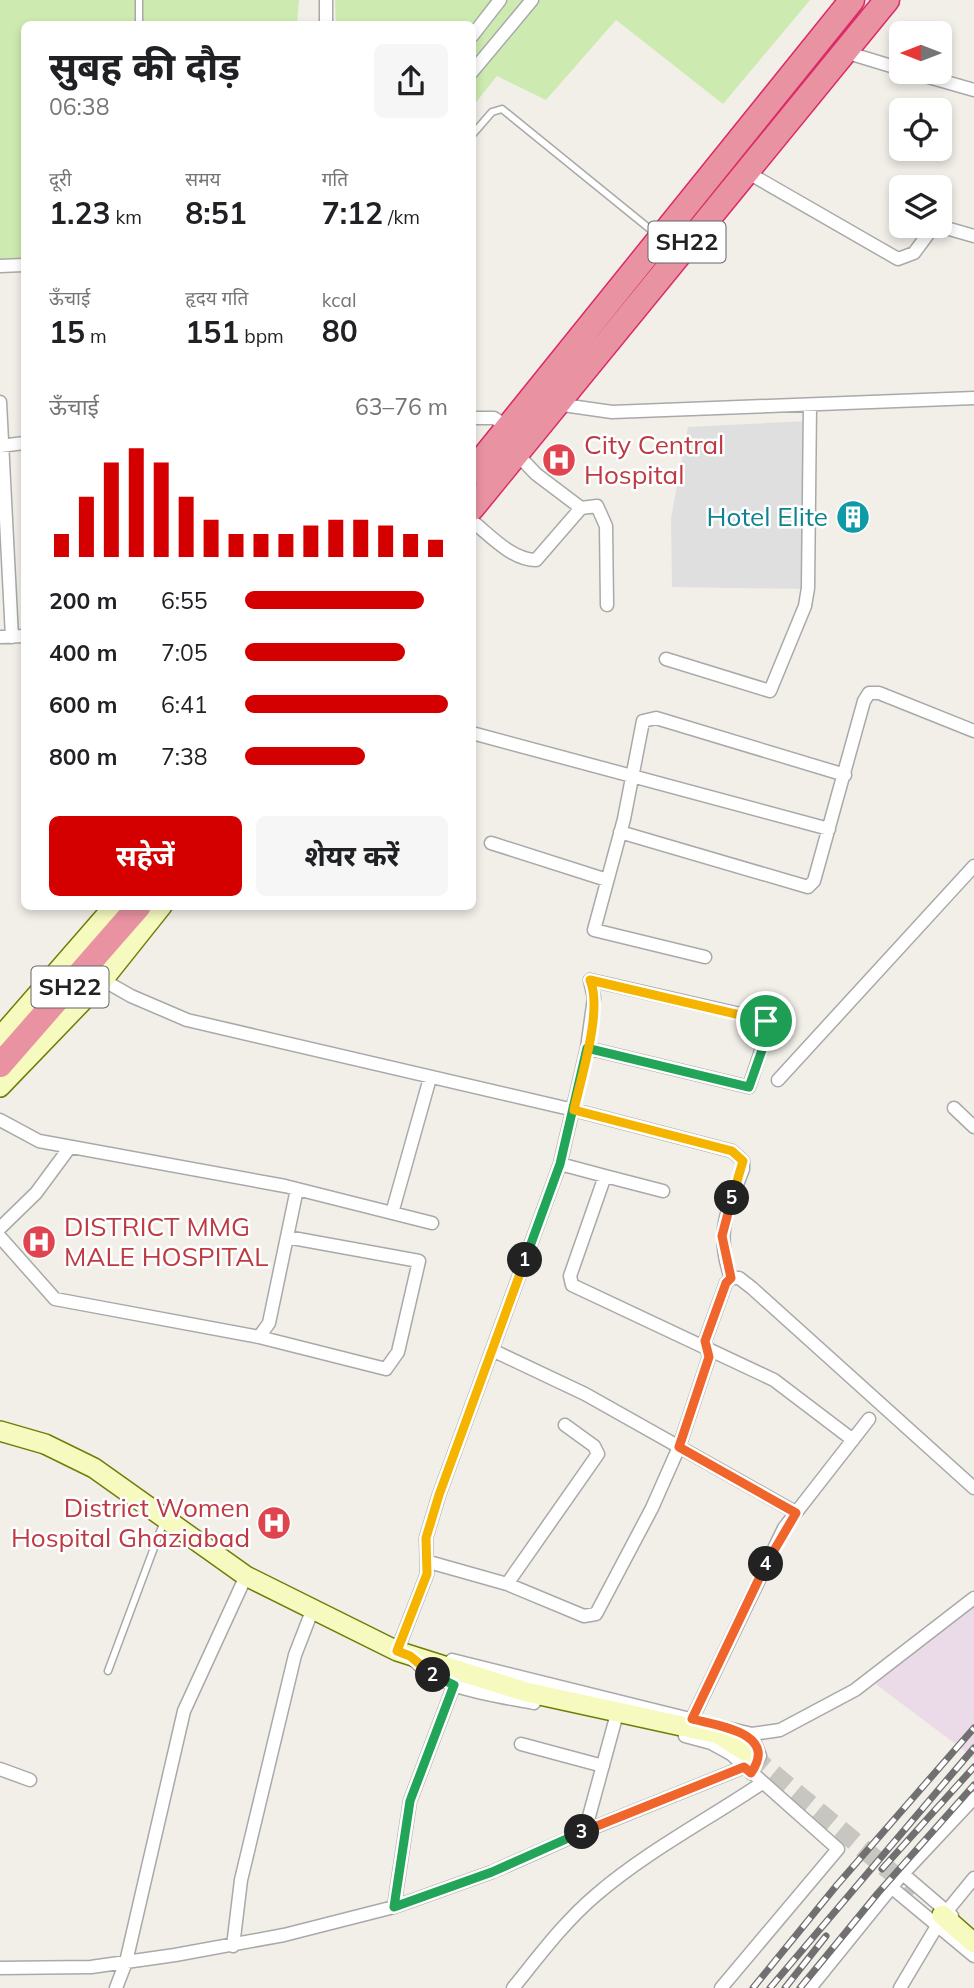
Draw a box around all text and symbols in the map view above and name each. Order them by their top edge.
north arrow [889,21,952,84]
map controls [889,21,952,238]
text: सुबह की दौड़ [49,42,240,90]
button: share [374,44,448,118]
text: 06:38 [49,92,109,121]
button: locate [889,98,952,161]
text: दूरी [49,167,72,191]
text: समय [185,167,221,191]
text: गति [322,167,348,191]
button: layers [889,175,952,238]
text: 1.23 [49,194,110,232]
text: 8:51 [185,194,247,232]
text: 7:12 [322,194,383,232]
text: km [110,205,142,229]
text: /km [383,205,420,229]
road number: SH22 [648,222,726,262]
text: ऊँचाई [49,286,90,310]
text: हृदय गति [185,286,248,310]
text: kcal [322,288,356,312]
text: 80 [322,312,358,350]
text: 15 [49,313,85,351]
text: 151 [185,313,239,351]
text: m [85,324,107,348]
text: bpm [239,324,284,348]
text: ऊँचाई [49,392,99,421]
text: 63–76 m [355,392,448,421]
place label: City Central Hospital [584,428,724,491]
hospital icon: City Central Hospital [540,441,578,479]
building icon: Hotel Elite [834,498,872,536]
place label: Hotel Elite [707,500,828,533]
text: 200 m [49,586,117,615]
text: 6:55 [161,586,208,615]
text: 400 m [49,638,117,667]
text: 7:05 [161,638,208,667]
text: 600 m [49,690,117,719]
text: 6:41 [161,690,208,719]
text: 800 m [49,742,117,771]
text: 7:38 [161,742,208,771]
button: सहेजें [49,816,242,896]
button: शेयर करें [256,816,448,896]
road number: SH22 [32,967,108,1007]
pin [736,991,796,1051]
icon: arrive [747,1002,785,1040]
pin: 5 [714,1180,750,1216]
text: 5 [726,1185,737,1209]
place label: DISTRICT MMG MALE HOSPITAL [64,1210,269,1273]
hospital icon: DISTRICT MMG MALE HOSPITAL [20,1223,58,1261]
pin: 1 [508,1242,542,1278]
text: 1 [519,1247,530,1271]
place label: District Women Hospital Ghaziabad [11,1491,250,1554]
hospital icon: District Women Hospital Ghaziabad [255,1504,293,1542]
pin: 4 [748,1546,784,1582]
text: 4 [760,1551,771,1575]
pin: 2 [416,1658,450,1692]
text: 2 [427,1662,438,1686]
pin: 3 [564,1814,600,1850]
text: 3 [576,1819,587,1843]

